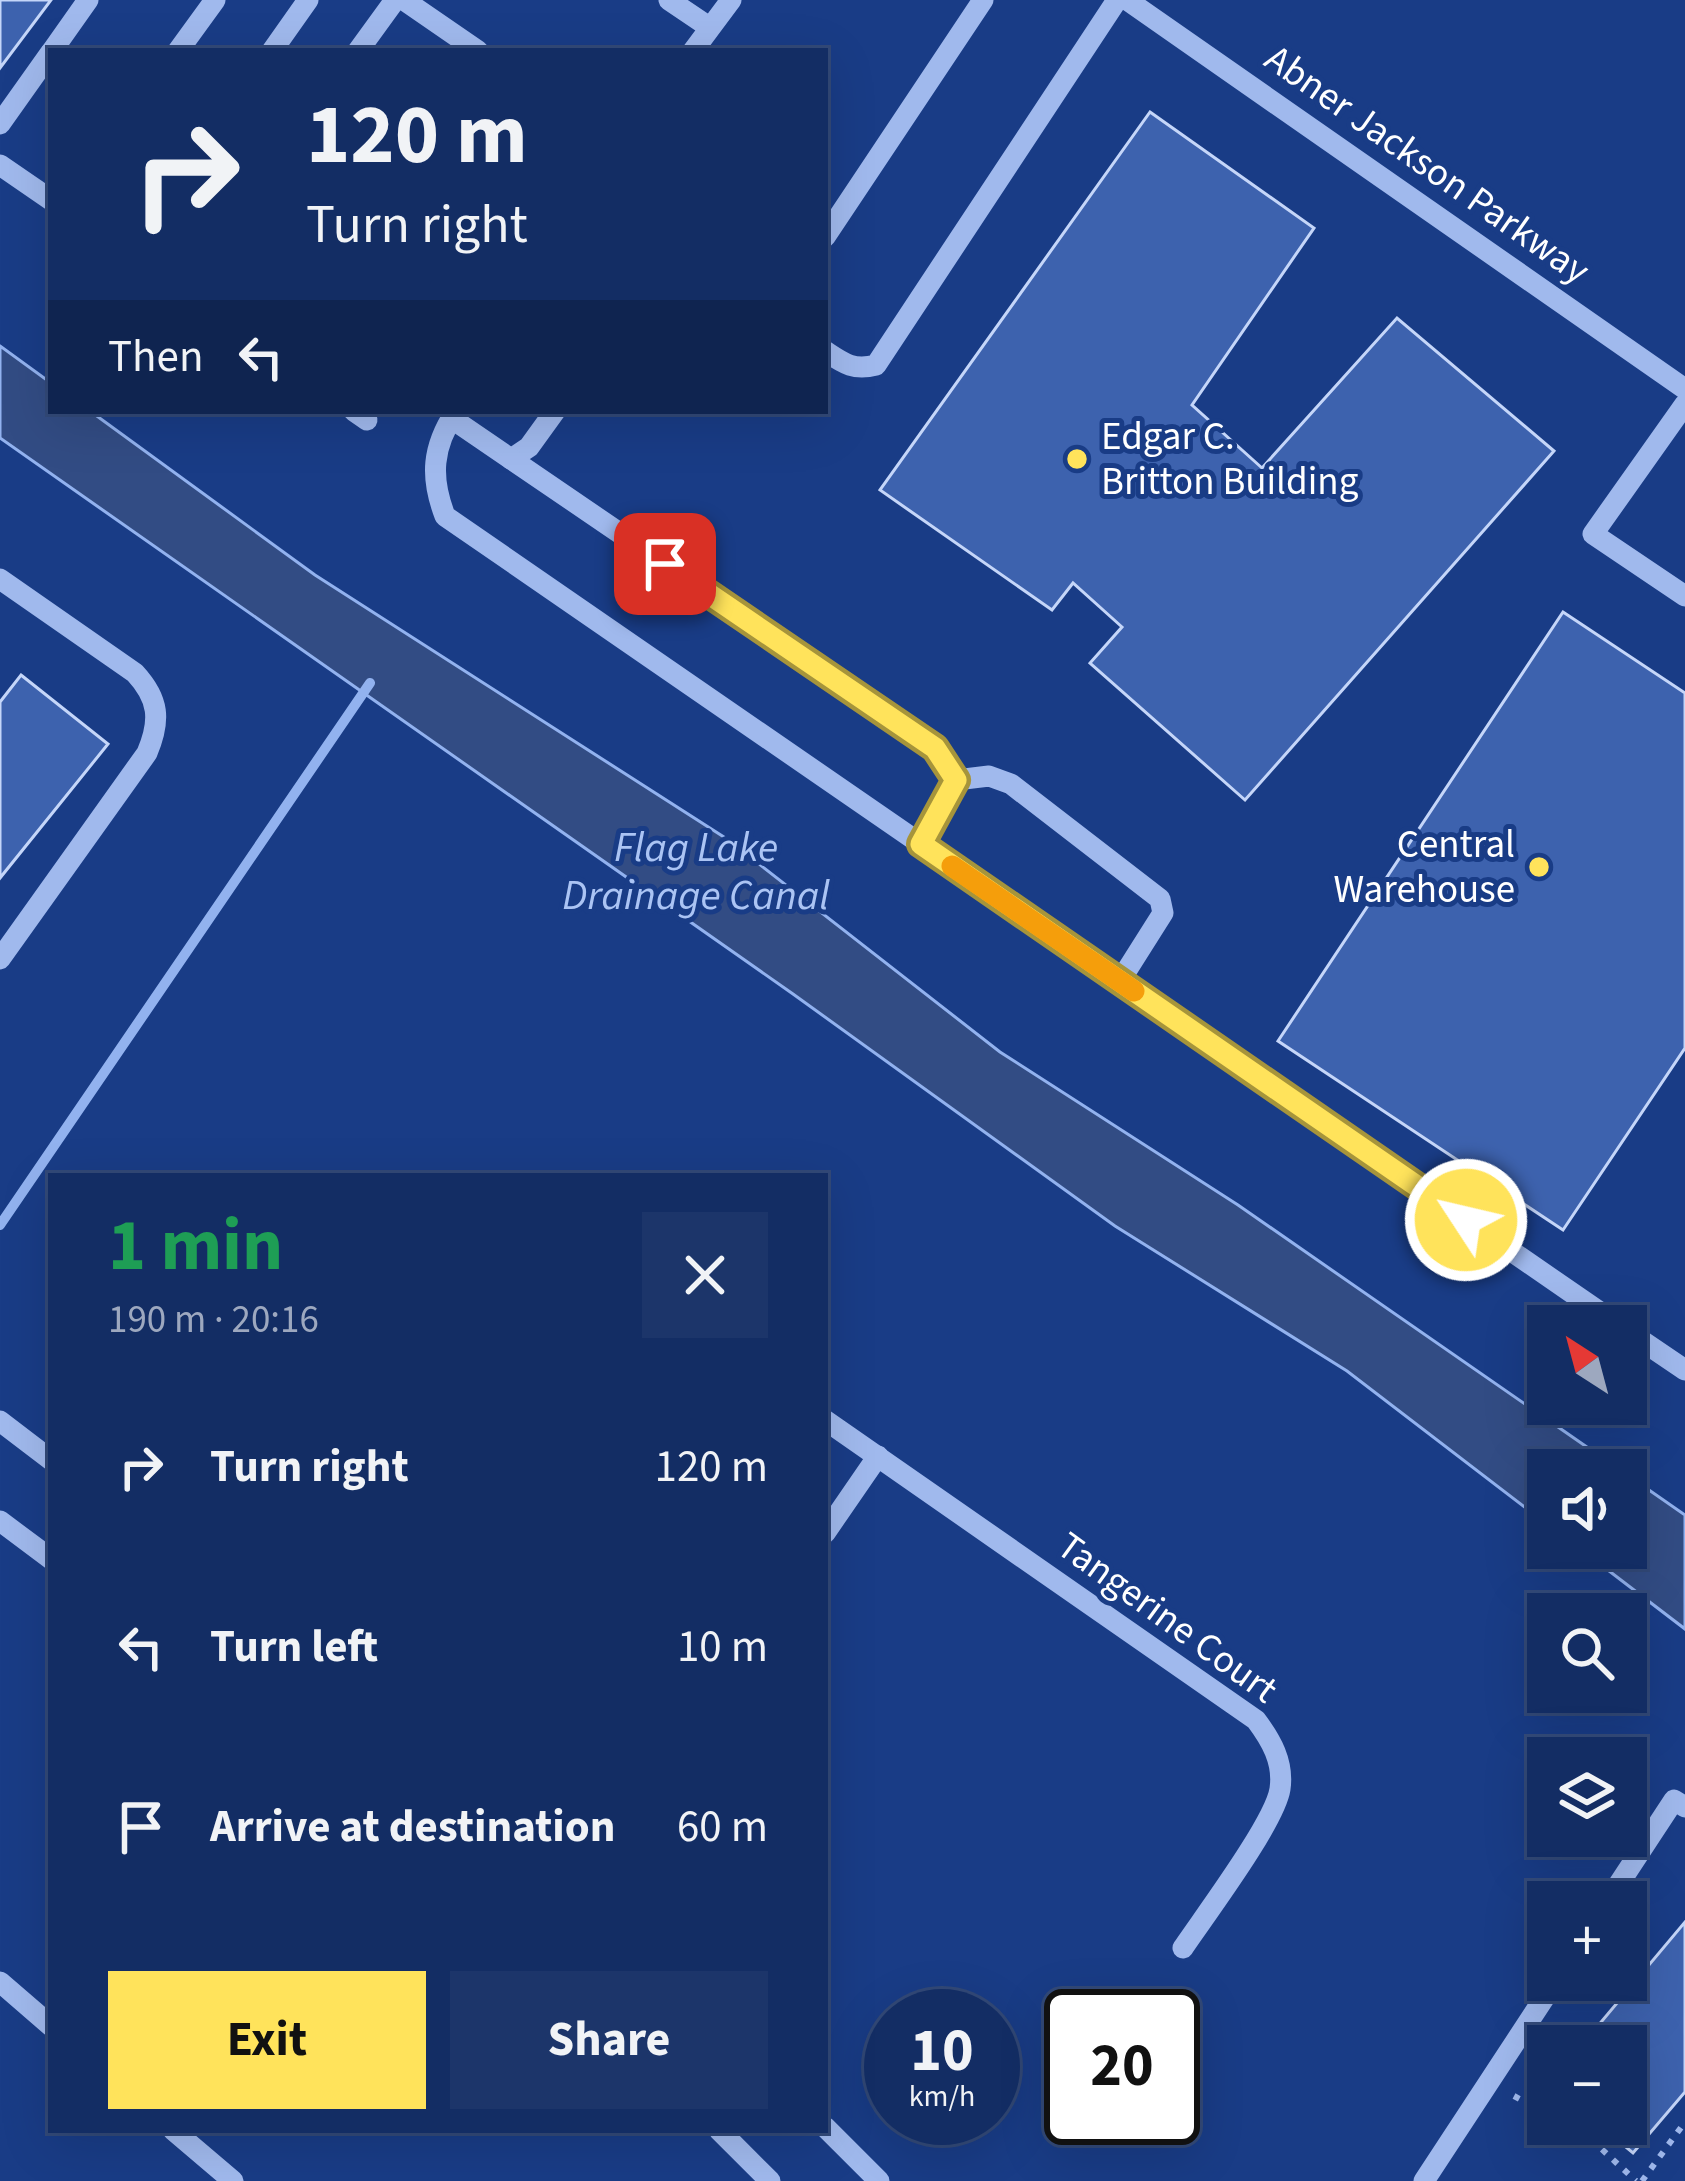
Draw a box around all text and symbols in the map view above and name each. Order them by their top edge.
street label: Abner Jackson Parkway [1253,32,1601,298]
text: 120 m [306,76,528,196]
icon: right [108,96,264,252]
text: Turn right [306,187,528,264]
icon: left [228,324,294,390]
text: Then [108,325,204,389]
place label: Edgar C. Britton Building [1101,409,1359,510]
marker: Edgar C. Britton Building [1064,446,1090,472]
pin [614,513,716,615]
icon: arrive [632,531,698,597]
place label: Central Warehouse [1334,817,1515,918]
water label: Flag Lake Drainage Canal [562,818,830,926]
marker: Central Warehouse [1526,854,1552,880]
position arrow [1403,1157,1529,1283]
text: 1 min [108,1195,283,1298]
button: close [642,1212,768,1338]
text: 190 m · 20:16 [108,1292,319,1348]
north arrow [1527,1305,1647,1425]
map controls [1527,1305,1647,2145]
icon: right [108,1434,174,1500]
text: Turn right [210,1435,409,1499]
text: 120 m [655,1435,768,1499]
button: sound [1527,1449,1647,1569]
street label: Tangerine Court [1045,1519,1289,1717]
button: search [1527,1593,1647,1713]
icon: left [108,1614,174,1680]
text: Turn left [210,1615,378,1679]
text: 10 m [677,1615,768,1679]
button: layers [1527,1737,1647,1857]
icon: arrive [108,1794,174,1860]
text: Arrive at destination [210,1795,615,1859]
text: 60 m [677,1795,768,1859]
button: + [1527,1881,1647,2001]
button: Exit [108,1971,426,2109]
button: Share [450,1971,768,2109]
speed limit sign: 20 [1044,1989,1200,2145]
text: 10 [910,2009,974,2094]
button: − [1527,2025,1647,2145]
text: km/h [909,2075,975,2118]

